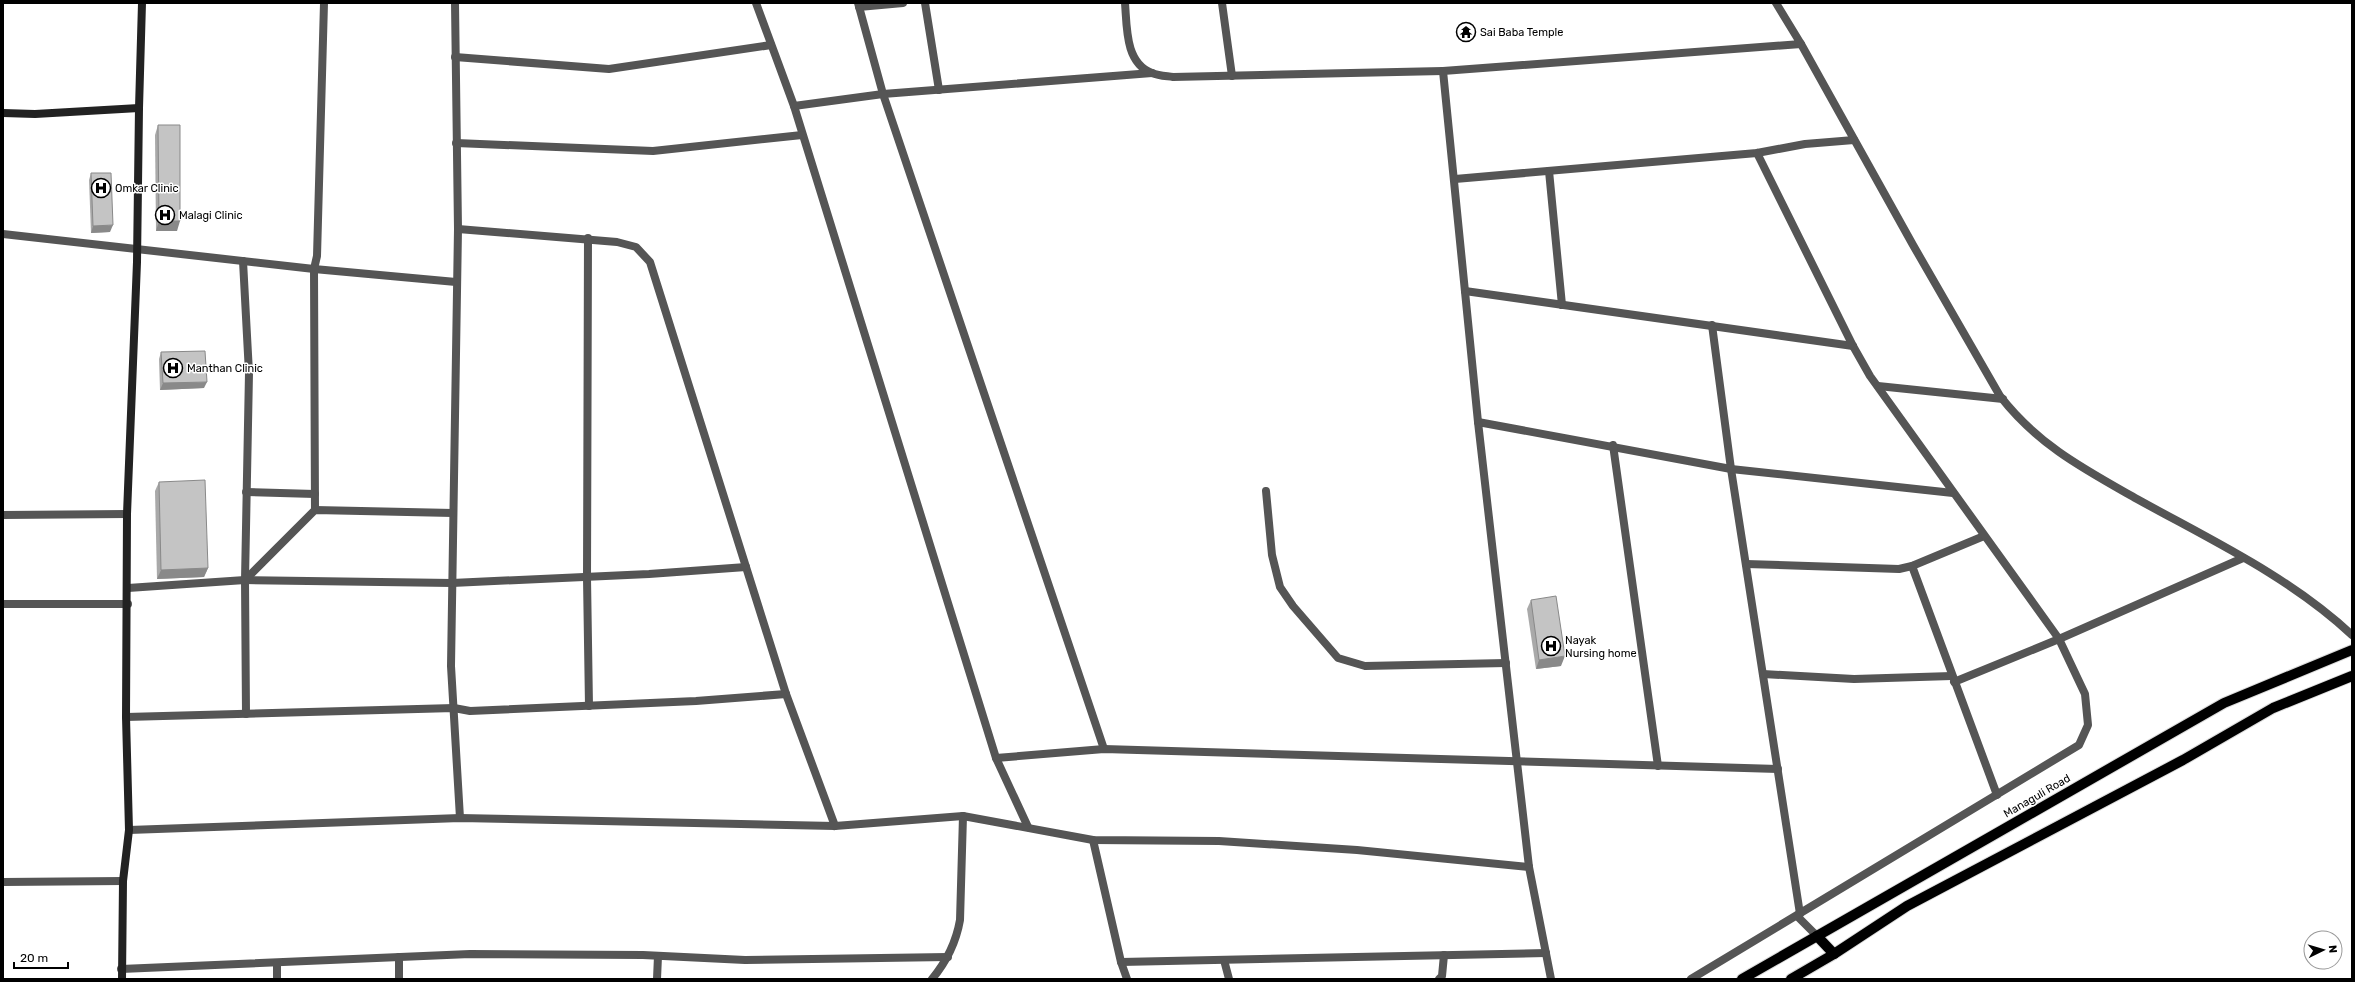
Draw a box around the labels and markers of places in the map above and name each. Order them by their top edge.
temple icon: Sai Baba Temple [1455,21,1477,43]
place label: Sai Baba Temple [1480,26,1563,39]
hospital icon: Omkar Clinic [90,177,112,199]
place label: Omkar Clinic [115,182,179,195]
hospital icon: Malagi Clinic [154,204,176,226]
place label: Malagi Clinic [179,209,243,222]
hospital icon: Manthan Clinic [162,357,184,379]
place label: Manthan Clinic [187,362,263,375]
place label: Nayak Nursing home [1565,634,1637,660]
hospital icon: Nayak Nursing home [1540,635,1562,657]

